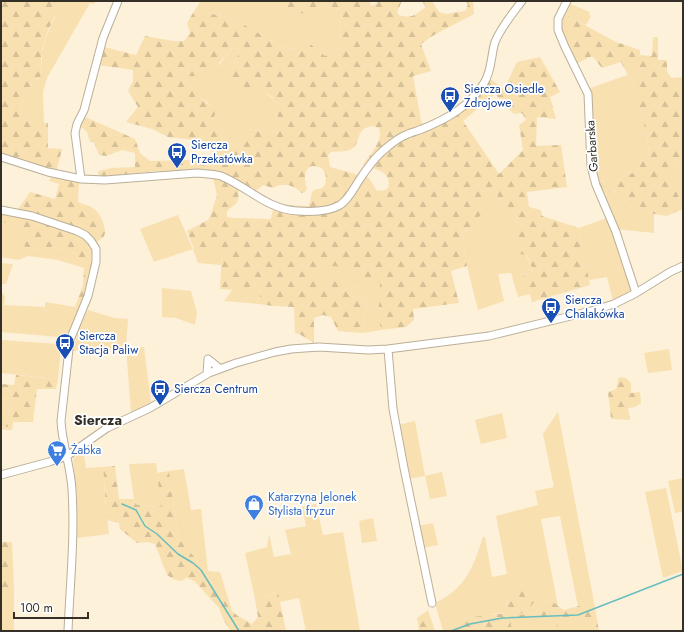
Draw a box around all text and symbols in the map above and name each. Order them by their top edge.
place label: Siercza Osiedle Zdrojowe [464,80,544,112]
bus stop icon: Siercza Osiedle Zdrojowe [439,85,461,113]
street label: Garbarska [581,119,603,172]
place label: Siercza Przekatówka [191,136,253,168]
bus stop icon: Siercza Przekatówka [166,141,188,169]
place label: Siercza Chalakówka [565,291,625,323]
bus stop icon: Siercza Chalakówka [540,296,562,324]
place label: Siercza Stacja Paliw [79,327,139,359]
bus stop icon: Siercza Stacja Paliw [54,332,76,360]
bus stop icon: Siercza Centrum [149,378,171,406]
place label: Siercza Centrum [174,380,258,398]
district label: Siercza [74,410,122,430]
supermarket icon: Żabka [46,439,68,467]
place label: Żabka [71,441,101,459]
place label: Katarzyna Jelonek Stylista fryzur [268,488,357,520]
shop icon: Katarzyna Jelonek Stylista fryzur [243,493,265,521]
scale bar [14,594,88,620]
text: 100 m [20,599,53,617]

